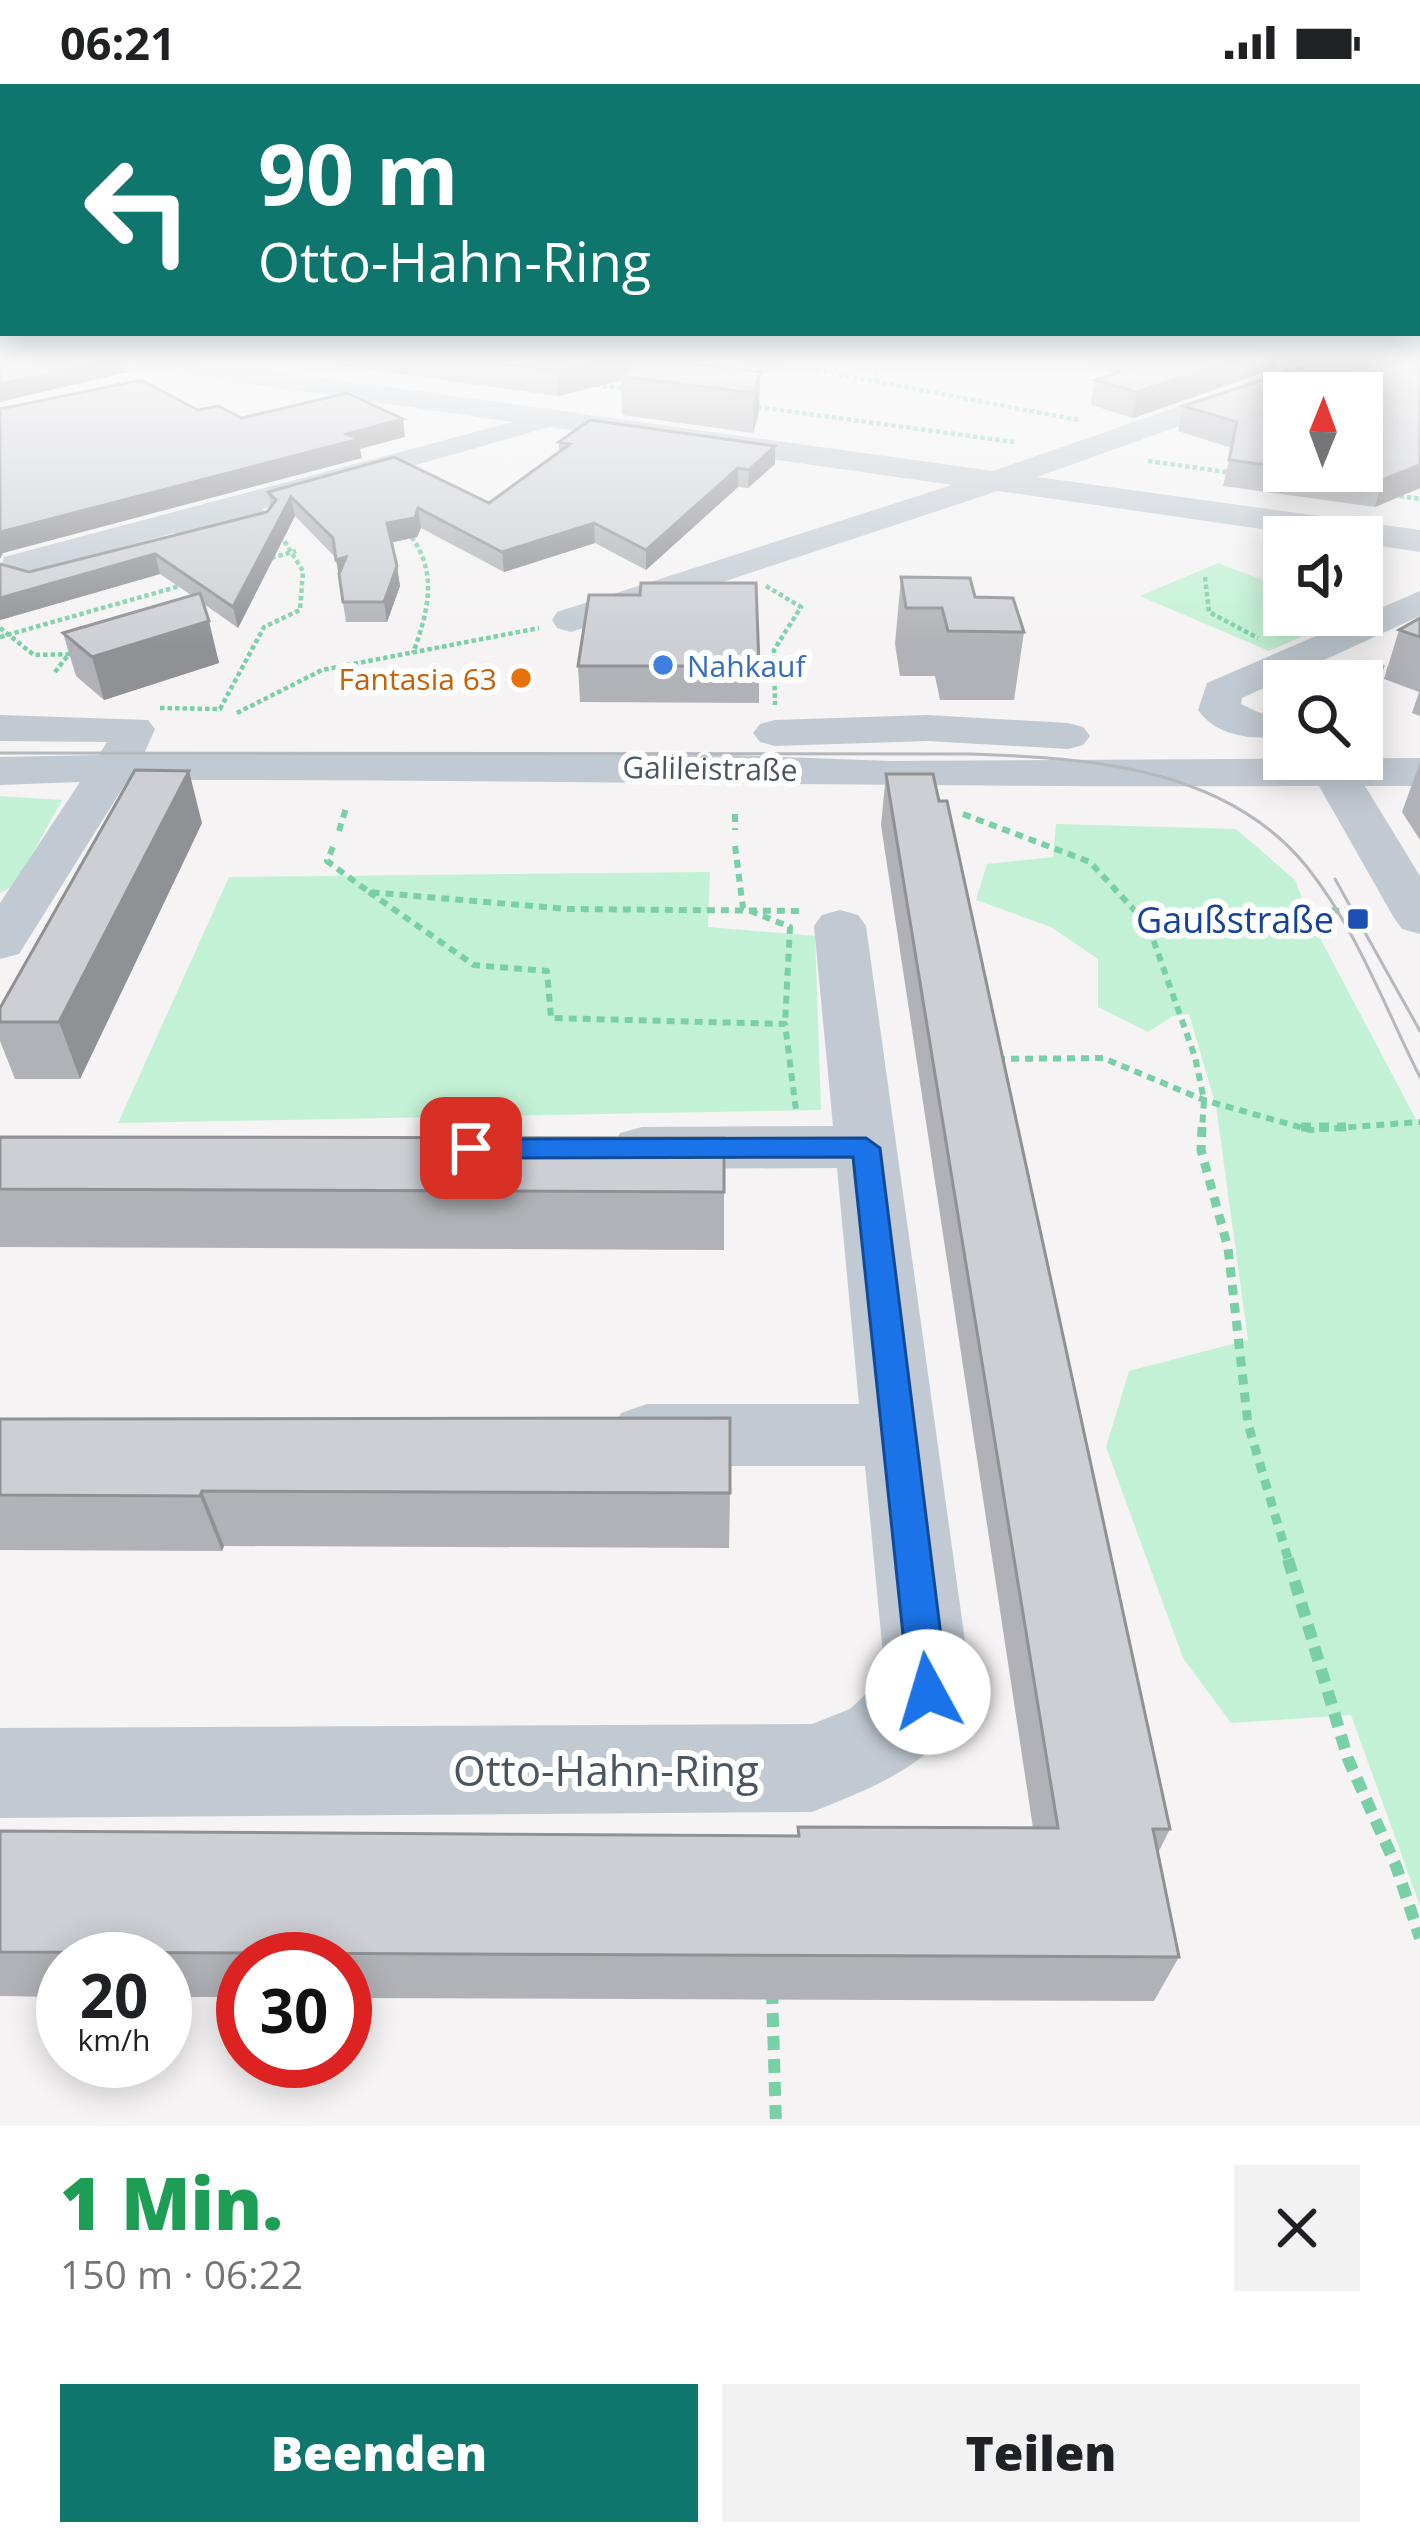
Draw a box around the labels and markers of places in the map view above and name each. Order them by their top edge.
place label: Nahkauf [687,645,807,686]
marker: Nahkauf [650,652,676,678]
place label: Fantasia 63 [338,658,497,699]
marker: Fantasia 63 [508,665,534,691]
place label: Gaußstraße [1136,895,1334,944]
marker: Gaußstraße [1345,906,1371,932]
pin [420,1097,522,1199]

